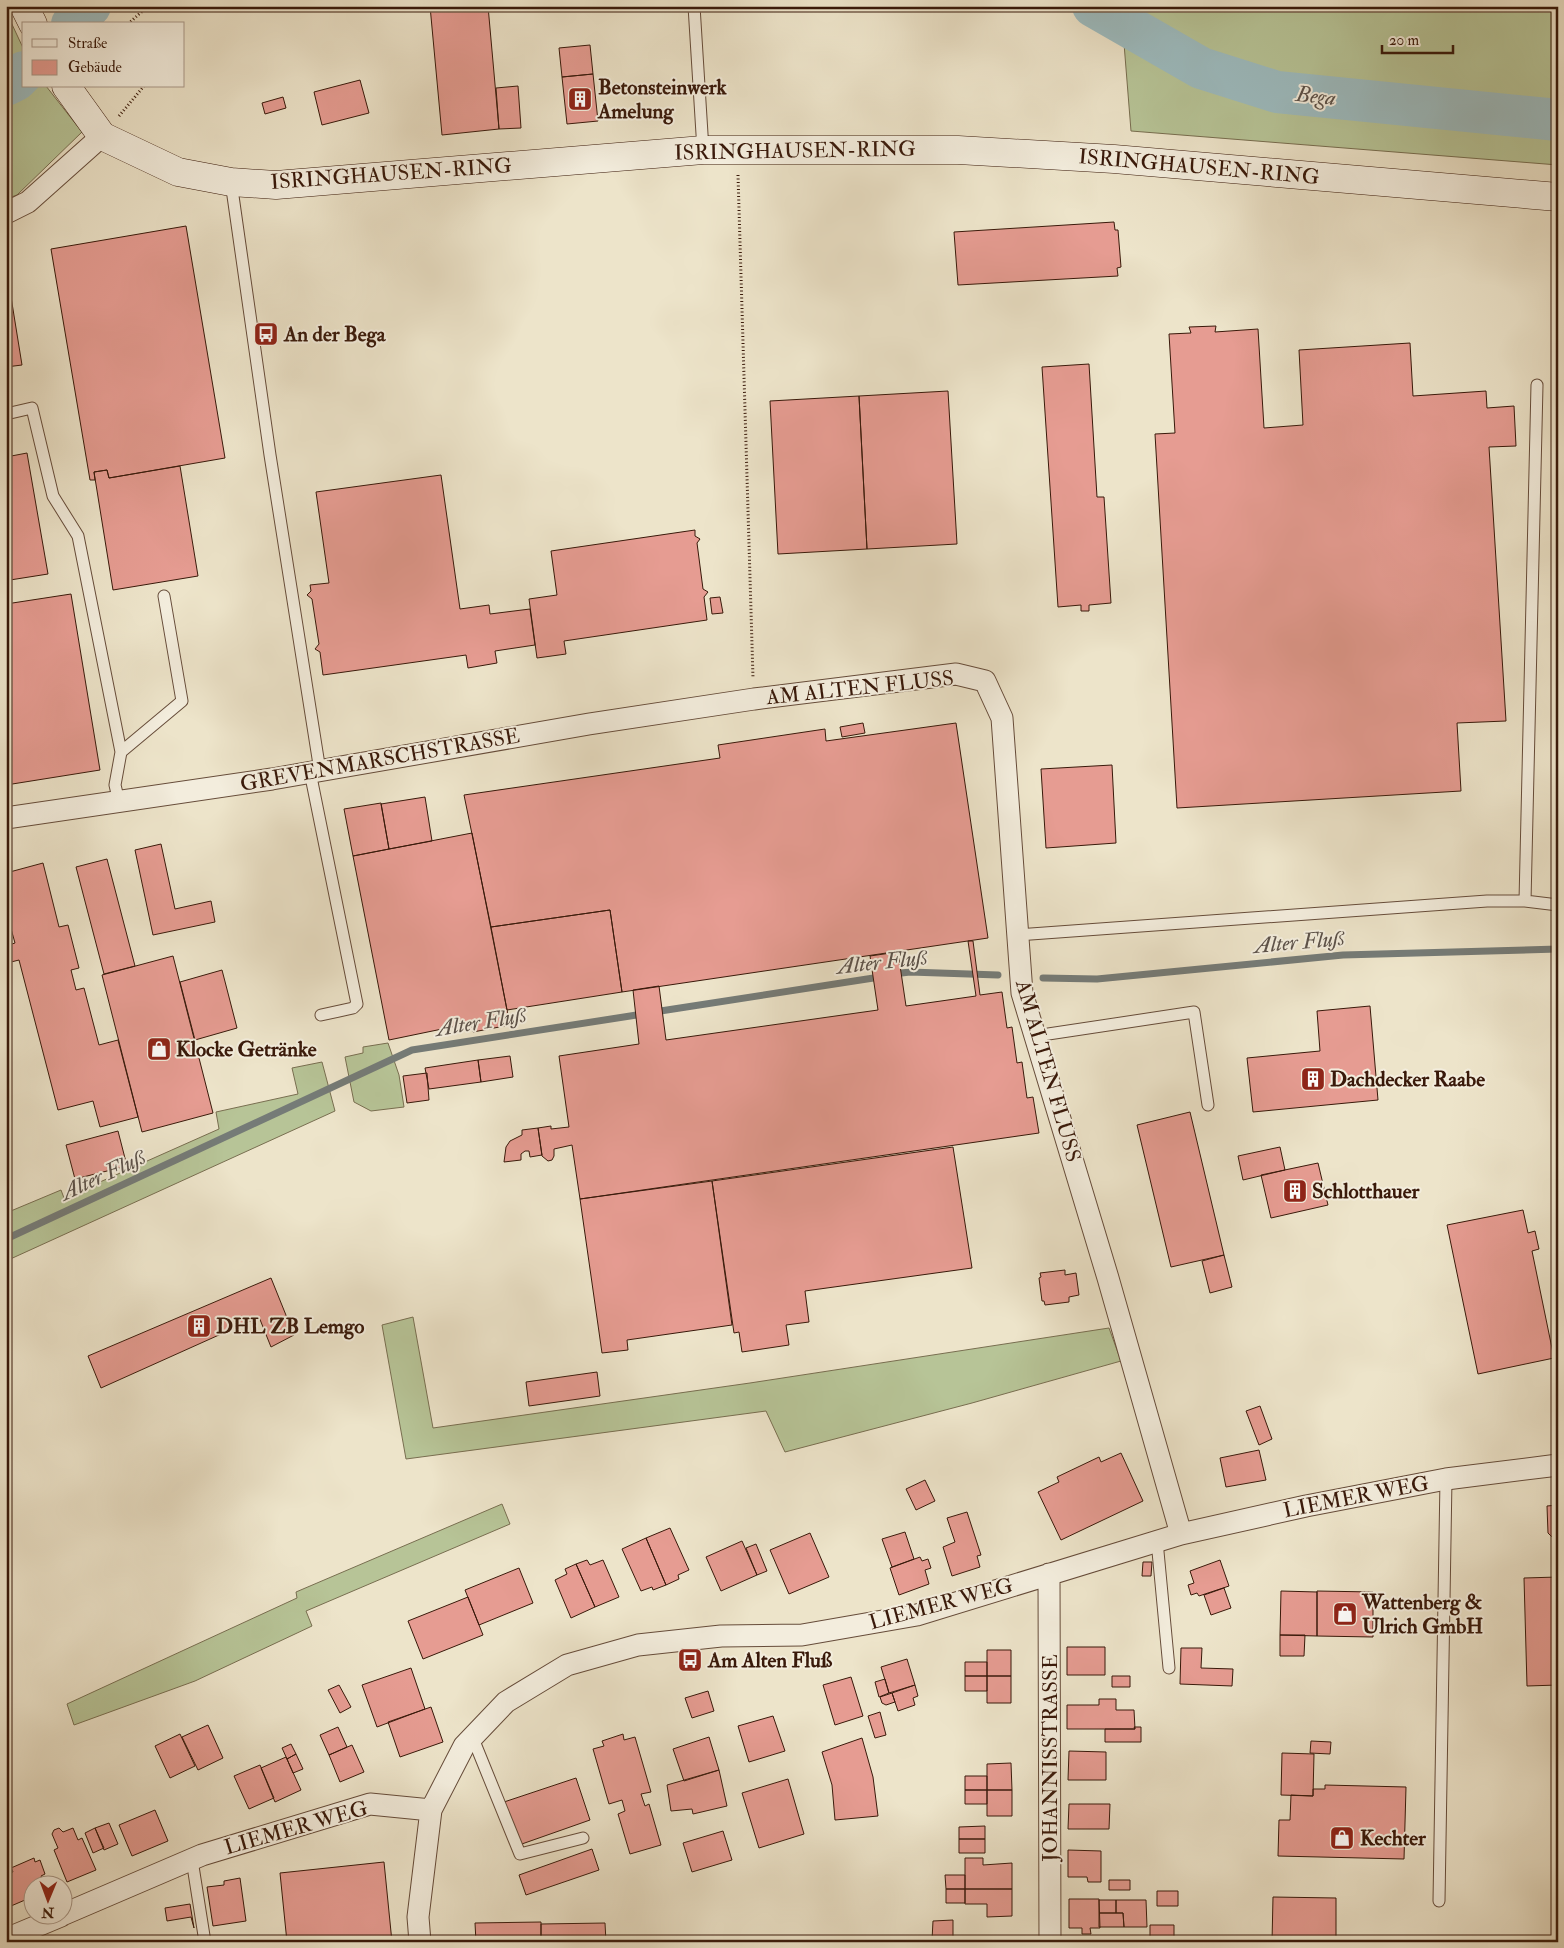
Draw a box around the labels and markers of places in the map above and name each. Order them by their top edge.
place label: Betonsteinwerk Amelung [597,74,727,125]
building icon: Betonsteinwerk Amelung [567,86,593,112]
bus stop icon: An der Bega [253,321,279,347]
place label: An der Bega [283,321,387,348]
shop icon: Klocke Getränke [146,1036,172,1062]
place label: Klocke Getränke [176,1036,317,1063]
building icon: Dachdecker Raabe [1300,1066,1326,1092]
place label: Dachdecker Raabe [1330,1066,1485,1093]
building icon: Schlotthauer [1282,1178,1308,1204]
place label: Schlotthauer [1312,1178,1420,1205]
building icon: DHL ZB Lemgo [186,1313,212,1339]
place label: DHL ZB Lemgo [216,1313,364,1340]
place label: Wattenberg & Ulrich GmbH [1361,1589,1483,1640]
shop icon: Wattenberg & Ulrich GmbH [1332,1601,1358,1627]
bus stop icon: Am Alten Fluß [677,1647,703,1673]
place label: Am Alten Fluß [707,1647,833,1674]
shop icon: Kechter [1329,1825,1355,1851]
place label: Kechter [1360,1825,1427,1852]

